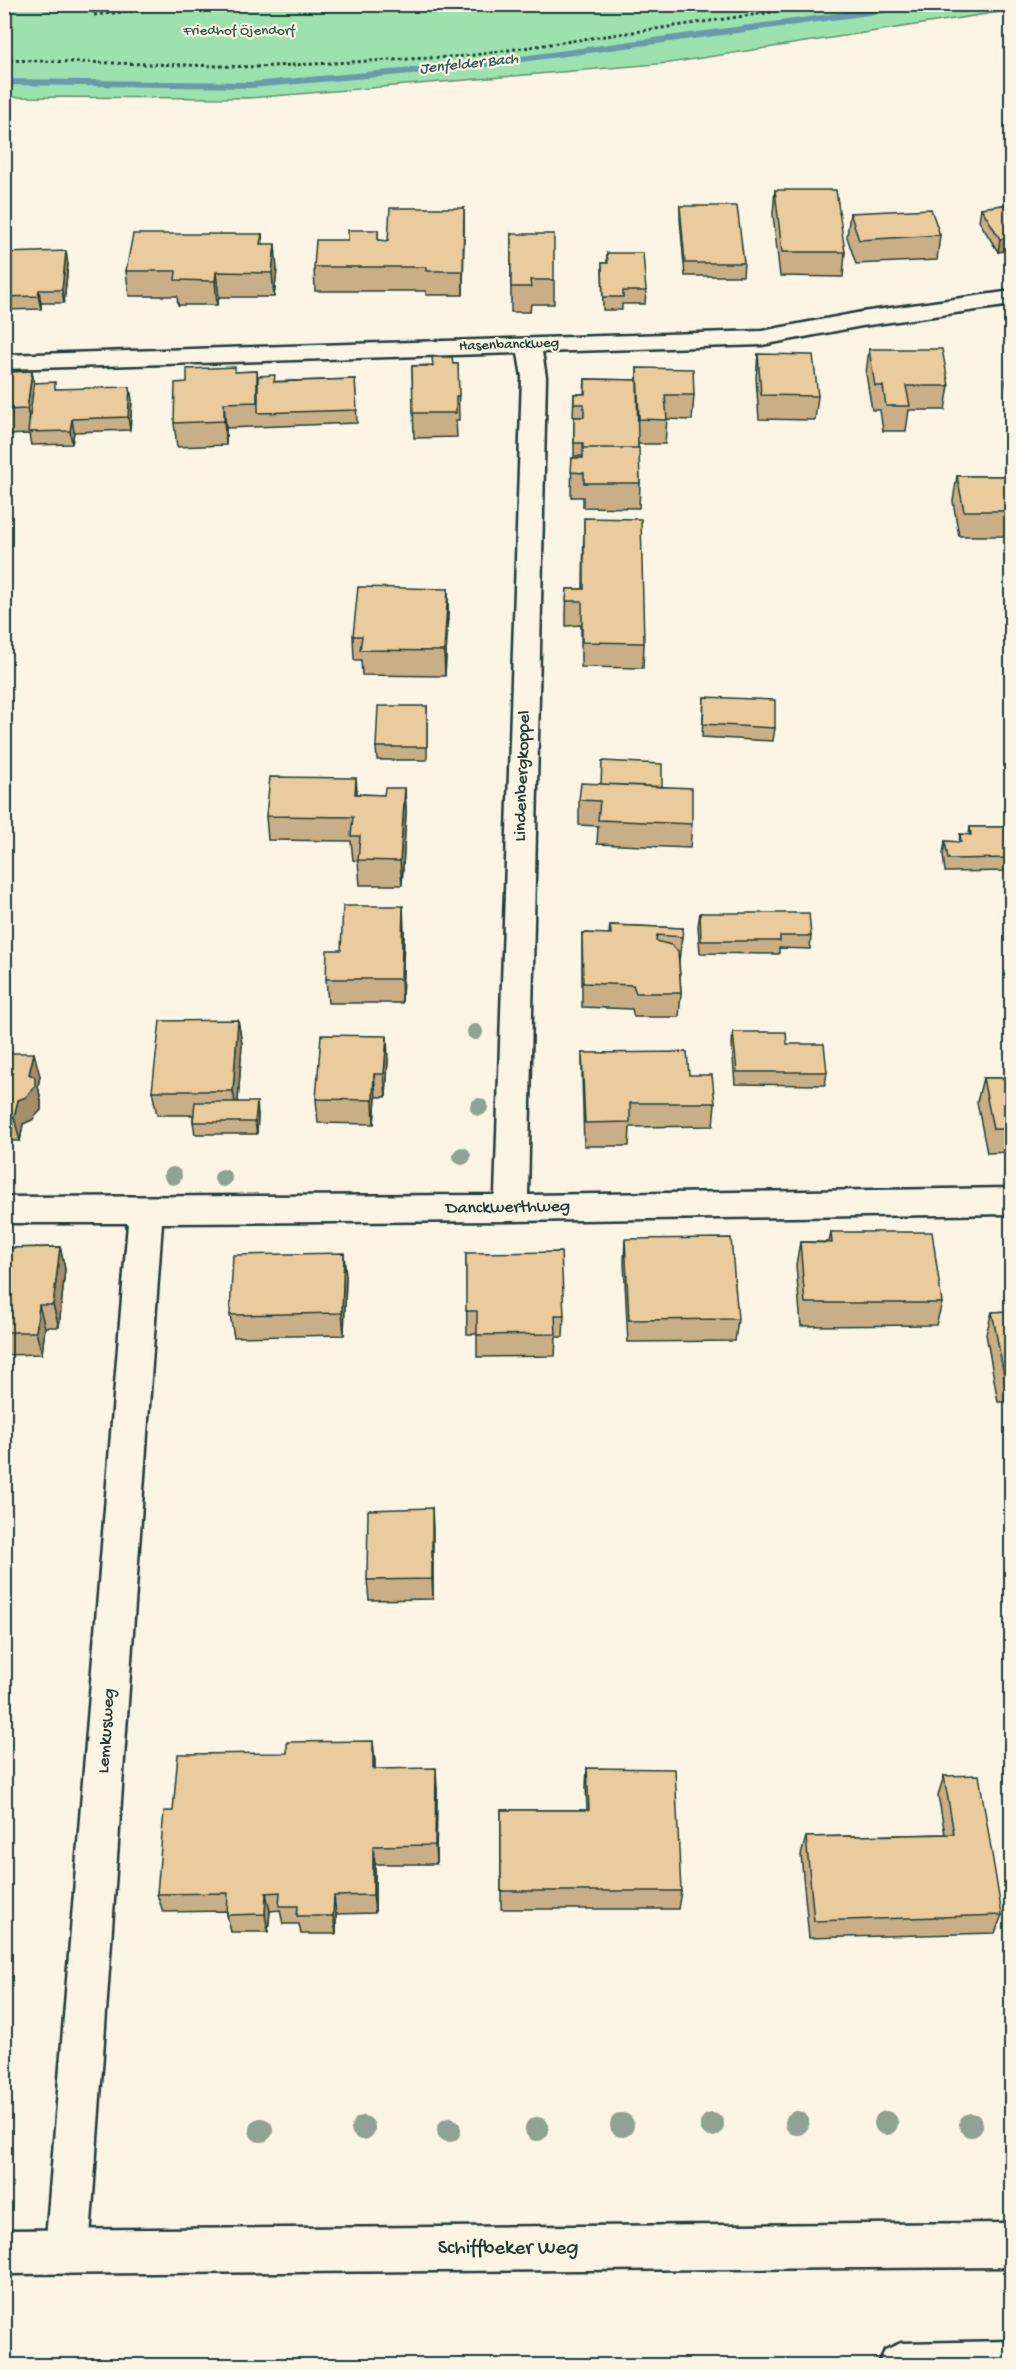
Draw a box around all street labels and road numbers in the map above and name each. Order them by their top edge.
street label: Hasenbanckweg [459,334,559,356]
street label: Lindenbergkoppel [510,710,536,842]
street label: Danckwerthweg [445,1196,570,1220]
street label: Lemkusweg [94,1688,120,1774]
street label: Schiffbeker Weg [438,2237,578,2262]

